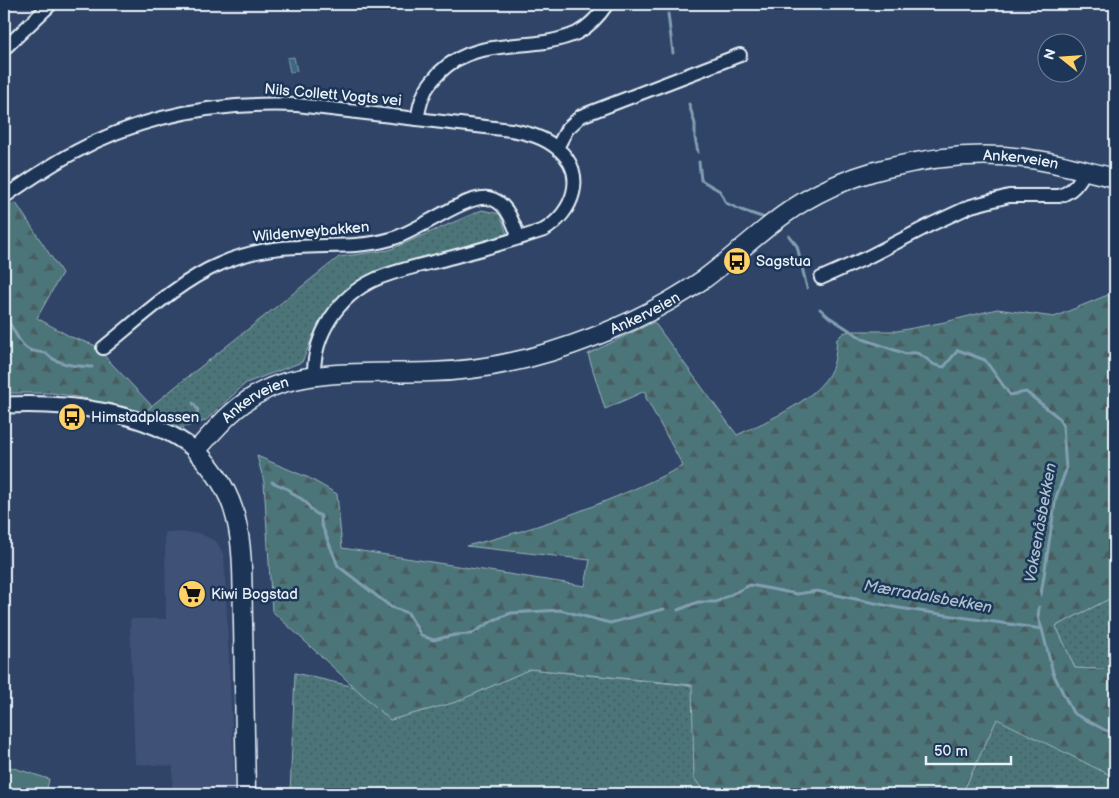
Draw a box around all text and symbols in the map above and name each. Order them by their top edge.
north arrow [1036,32,1086,82]
text: N [1040,47,1060,62]
street label: Nils Collett Vogts vei [264,80,402,110]
street label: Ankerveien [983,146,1060,173]
street label: Wildenveybakken [252,217,370,247]
bus stop icon: Sagstua [722,246,752,276]
place label: Sagstua [756,252,811,271]
street label: Ankerveien [607,288,683,339]
street label: Ankerveien [217,372,291,427]
bus stop icon: Himstadplassen [57,402,87,432]
place label: Himstadplassen [91,408,199,427]
water label: Voksenåsbekken [1021,462,1061,584]
water label: Mærradalsbekken [862,576,994,618]
supermarket icon: Kiwi Bogstad [177,579,207,609]
place label: Kiwi Bogstad [211,585,298,604]
scale bar [926,733,1012,765]
text: 50 m [934,742,968,761]

